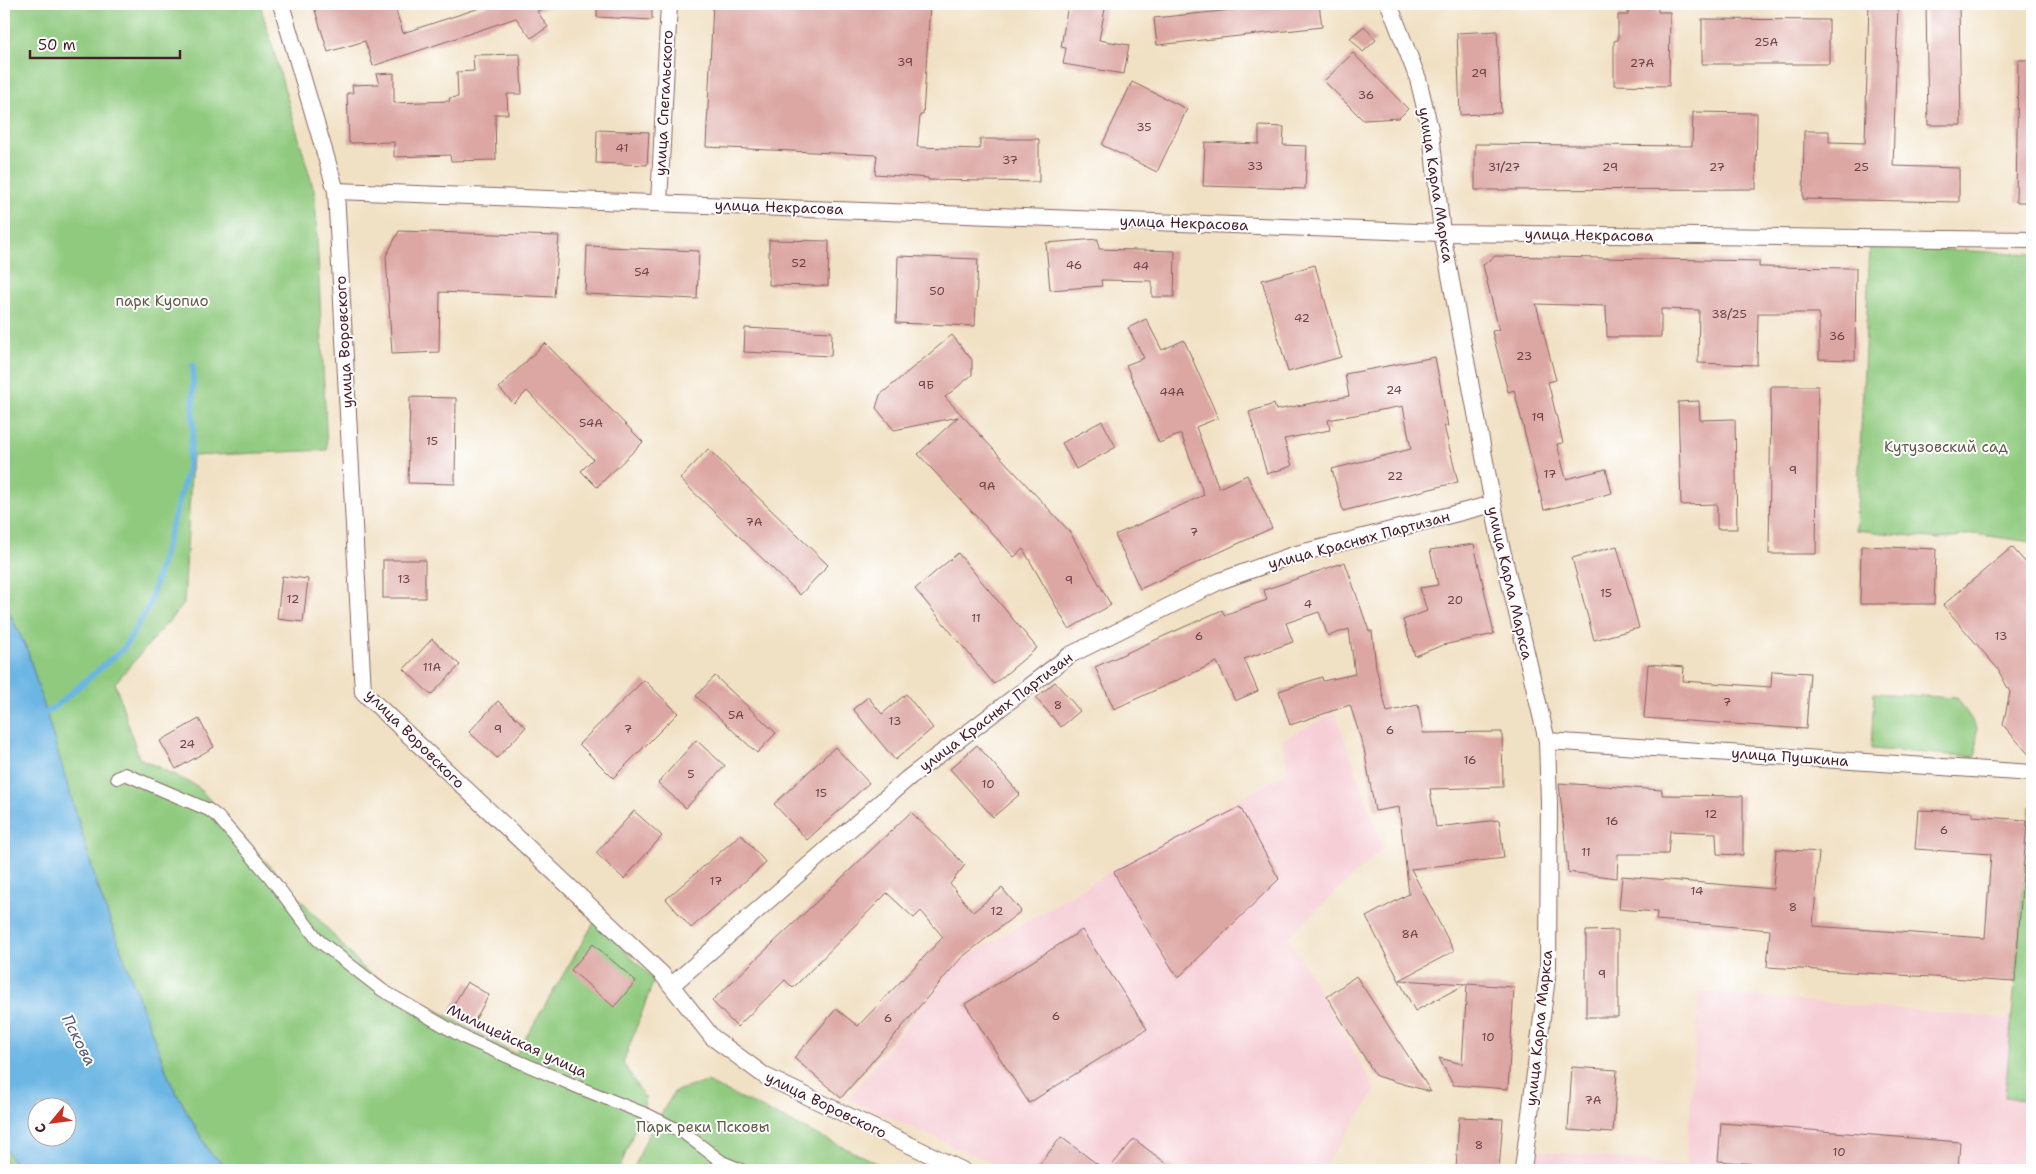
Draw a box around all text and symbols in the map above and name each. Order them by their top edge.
scale bar [30,28,180,60]
street label: улица Спегальского [650,29,678,177]
house number: 25А [1754,34,1778,50]
text: 50 m [38,35,76,55]
house number: 39 [897,54,913,70]
house number: 27А [1630,55,1655,71]
house number: 29 [1471,65,1487,81]
house number: 36 [1358,87,1374,103]
street label: улица Карла Маркса [1414,106,1458,265]
house number: 35 [1136,119,1152,135]
house number: 41 [616,140,628,156]
house number: 37 [1002,152,1018,168]
house number: 33 [1247,158,1263,174]
house number: 31/27 [1488,159,1520,175]
house number: 29 [1602,159,1618,175]
house number: 27 [1709,159,1725,175]
house number: 25 [1853,159,1869,175]
street label: улица Некрасова [714,195,844,219]
street label: улица Некрасова [1119,211,1249,235]
street label: улица Некрасова [1524,224,1654,246]
house number: 52 [791,255,807,271]
house number: 46 [1066,257,1082,273]
house number: 44 [1133,258,1149,274]
house number: 54 [634,264,650,280]
street label: улица Воровского [331,275,357,409]
house number: 50 [929,283,945,299]
park label: парк Куопио [115,291,209,311]
house number: 38/25 [1711,306,1747,322]
house number: 42 [1294,310,1310,326]
house number: 36 [1829,328,1845,344]
house number: 23 [1516,348,1532,364]
house number: 9Б [918,377,934,393]
house number: 24 [1386,382,1402,398]
house number: 44А [1159,384,1185,400]
house number: 19 [1532,409,1544,425]
house number: 54А [579,415,603,431]
house number: 15 [426,433,438,449]
park label: Кутузовский сад [1884,437,2009,457]
house number: 9 [1789,462,1797,478]
house number: 17 [1544,466,1556,482]
house number: 22 [1387,468,1403,484]
house number: 9А [978,478,996,494]
street label: улица Карла Маркса [1483,504,1538,662]
street label: улица Красных Партизан [1266,506,1452,574]
house number: 7А [745,514,763,530]
house number: 7 [1190,524,1198,540]
house number: 13 [398,571,410,587]
house number: 9 [1065,572,1073,588]
house number: 15 [1600,585,1612,601]
house number: 12 [287,591,299,607]
house number: 20 [1447,592,1463,608]
house number: 4 [1304,596,1312,612]
house number: 11 [971,610,981,626]
house number: 6 [1195,628,1203,644]
house number: 13 [1995,628,2007,644]
street label: улица Красных Партизан [915,648,1077,776]
house number: 11А [423,659,441,675]
street label: улица Воровского [361,685,469,793]
house number: 7 [1723,694,1731,710]
house number: 8 [1054,697,1062,713]
house number: 5А [728,707,744,723]
house number: 13 [889,713,901,729]
house number: 9 [494,721,502,737]
house number: 7 [624,721,632,737]
house number: 6 [1386,722,1394,738]
house number: 24 [179,736,195,752]
street label: улица Пушкина [1731,743,1850,771]
house number: 16 [1463,752,1477,768]
house number: 5 [687,766,695,782]
house number: 10 [981,776,995,792]
house number: 15 [815,785,827,801]
house number: 12 [1705,806,1717,822]
house number: 16 [1605,813,1619,829]
house number: 6 [1940,822,1948,838]
house number: 11 [1581,844,1591,860]
house number: 17 [710,873,722,889]
house number: 14 [1691,883,1703,899]
house number: 8 [1789,899,1797,915]
house number: 12 [991,903,1003,919]
house number: 8А [1401,926,1419,942]
street label: улица Карла Маркса [1521,948,1557,1107]
house number: 9 [1598,966,1606,982]
street label: Милицейская улица [444,1000,591,1083]
house number: 6 [1052,1008,1060,1024]
house number: 6 [884,1010,892,1026]
water label: Пскова [57,1011,101,1069]
house number: 10 [1481,1029,1495,1045]
street label: улица Воровского [762,1067,890,1143]
house number: 7А [1584,1092,1602,1108]
north arrow [28,1096,78,1146]
park label: Парк реки Псковы [636,1117,770,1137]
text: С [31,1120,51,1136]
house number: 8 [1475,1137,1483,1153]
house number: 10 [1832,1144,1846,1160]

